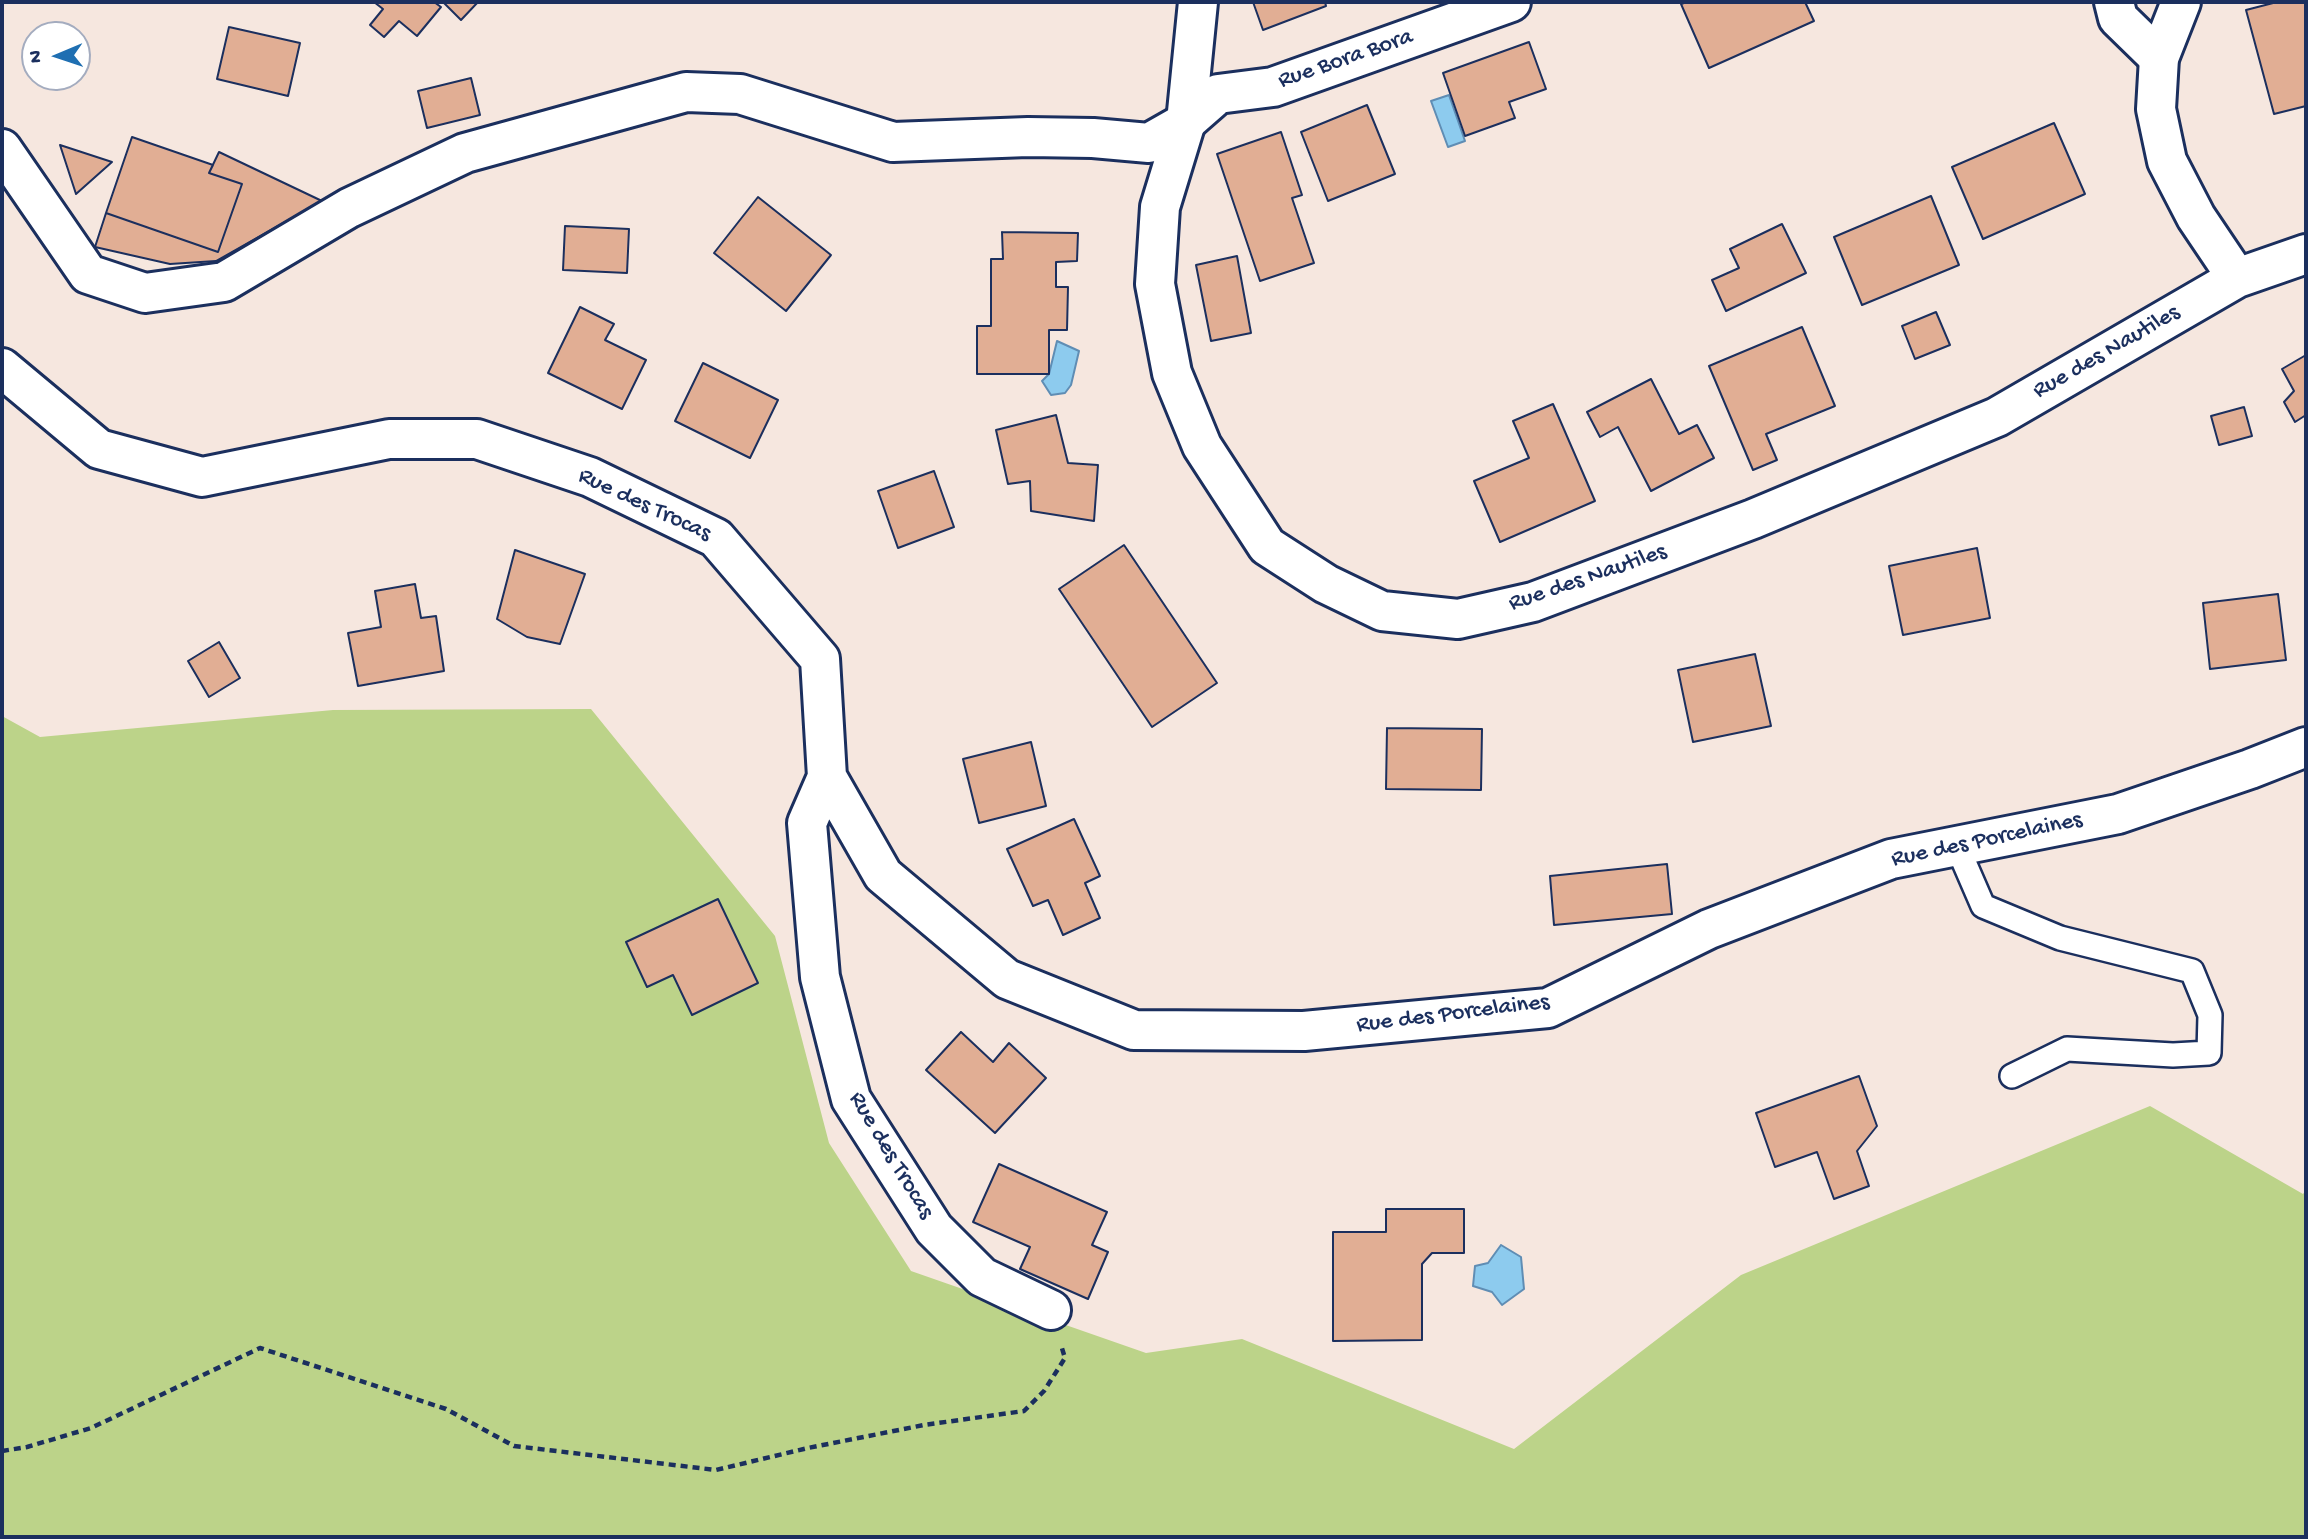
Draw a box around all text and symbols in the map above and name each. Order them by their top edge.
north arrow [21,21,91,91]
street label: Rue Bora Bora [1275,23,1417,97]
text: N [25,50,48,63]
street label: Rue des Nautiles [2029,299,2185,407]
street label: Rue des Trocas [573,463,715,549]
street label: Rue des Nautiles [1505,539,1671,619]
street label: Rue des Porcelaines [1889,807,2085,875]
street label: Rue des Porcelaines [1355,989,1551,1041]
street label: Rue des Trocas [841,1087,939,1225]

